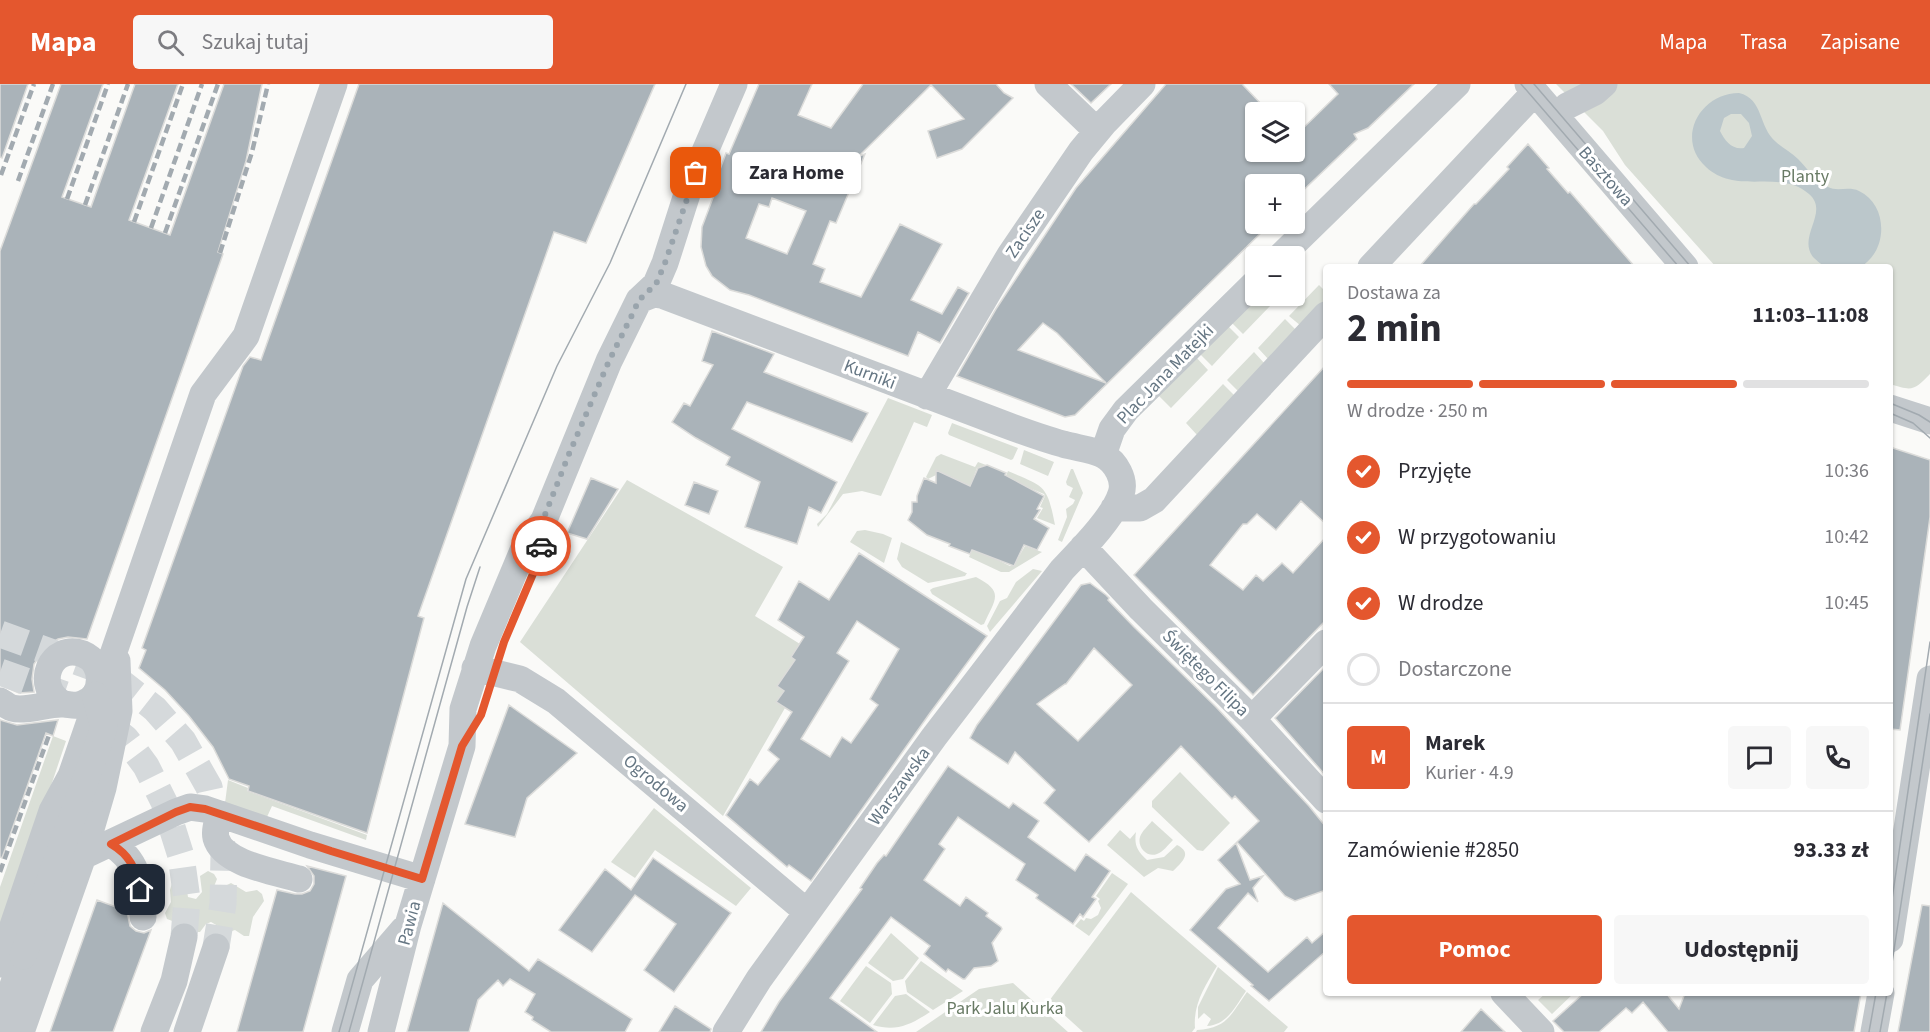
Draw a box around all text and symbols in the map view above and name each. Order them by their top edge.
search box [133,15,553,69]
text: Mapa [30,22,97,62]
icon: search [154,26,187,59]
text: Szukaj tutaj [202,26,309,58]
text: Mapa [1659,27,1707,57]
text: Trasa [1740,27,1787,57]
text: Zapisane [1820,27,1900,57]
map controls [1245,102,1305,306]
button: layers [1245,102,1305,162]
street label: Basztowa [1572,141,1639,212]
pin [670,147,721,198]
callout: Zara Home [732,152,861,194]
icon: bag [679,156,712,189]
text: Zara Home [749,159,844,187]
park label: Planty [1781,164,1830,189]
button: + [1245,174,1305,234]
street label: Zacisze [1000,203,1051,263]
button: − [1245,246,1305,306]
text: Dostawa za [1347,279,1441,307]
text: 11:03–11:08 [1752,299,1869,331]
text: 2 min [1347,301,1442,357]
street label: Plac Jana Matejki [1111,319,1220,430]
street label: Kurniki [840,353,899,396]
text: W drodze · 250 m [1347,397,1488,425]
icon: check [1347,455,1380,488]
text: Przyjęte [1398,455,1472,487]
text: 10:36 [1824,457,1869,485]
courier [511,516,571,576]
icon: check [1347,521,1380,554]
text: W przygotowaniu [1398,521,1556,553]
text: 10:42 [1824,523,1869,551]
icon: car [525,530,558,563]
icon: check [1347,587,1380,620]
text: W drodze [1398,587,1484,619]
text: 10:45 [1824,589,1869,617]
street label: Świętego Filipa [1157,624,1255,722]
text: Dostarczone [1398,653,1512,685]
button: chat [1728,726,1791,789]
button: phone [1806,726,1869,789]
text: Marek [1425,727,1485,759]
text: M [1370,741,1387,773]
street label: Warszawska [862,742,936,831]
street label: Ogrodowa [618,749,694,818]
text: Kurier · 4.9 [1425,759,1514,787]
text: Zamówienie #2850 [1347,834,1519,866]
text: 93.33 zł [1794,834,1869,866]
pin [114,864,165,915]
icon: home [123,873,156,906]
street label: Pawia [392,898,427,948]
button: Pomoc [1347,915,1602,984]
button: Udostępnij [1614,915,1869,984]
park label: Park Jalu Kurka [947,996,1063,1021]

